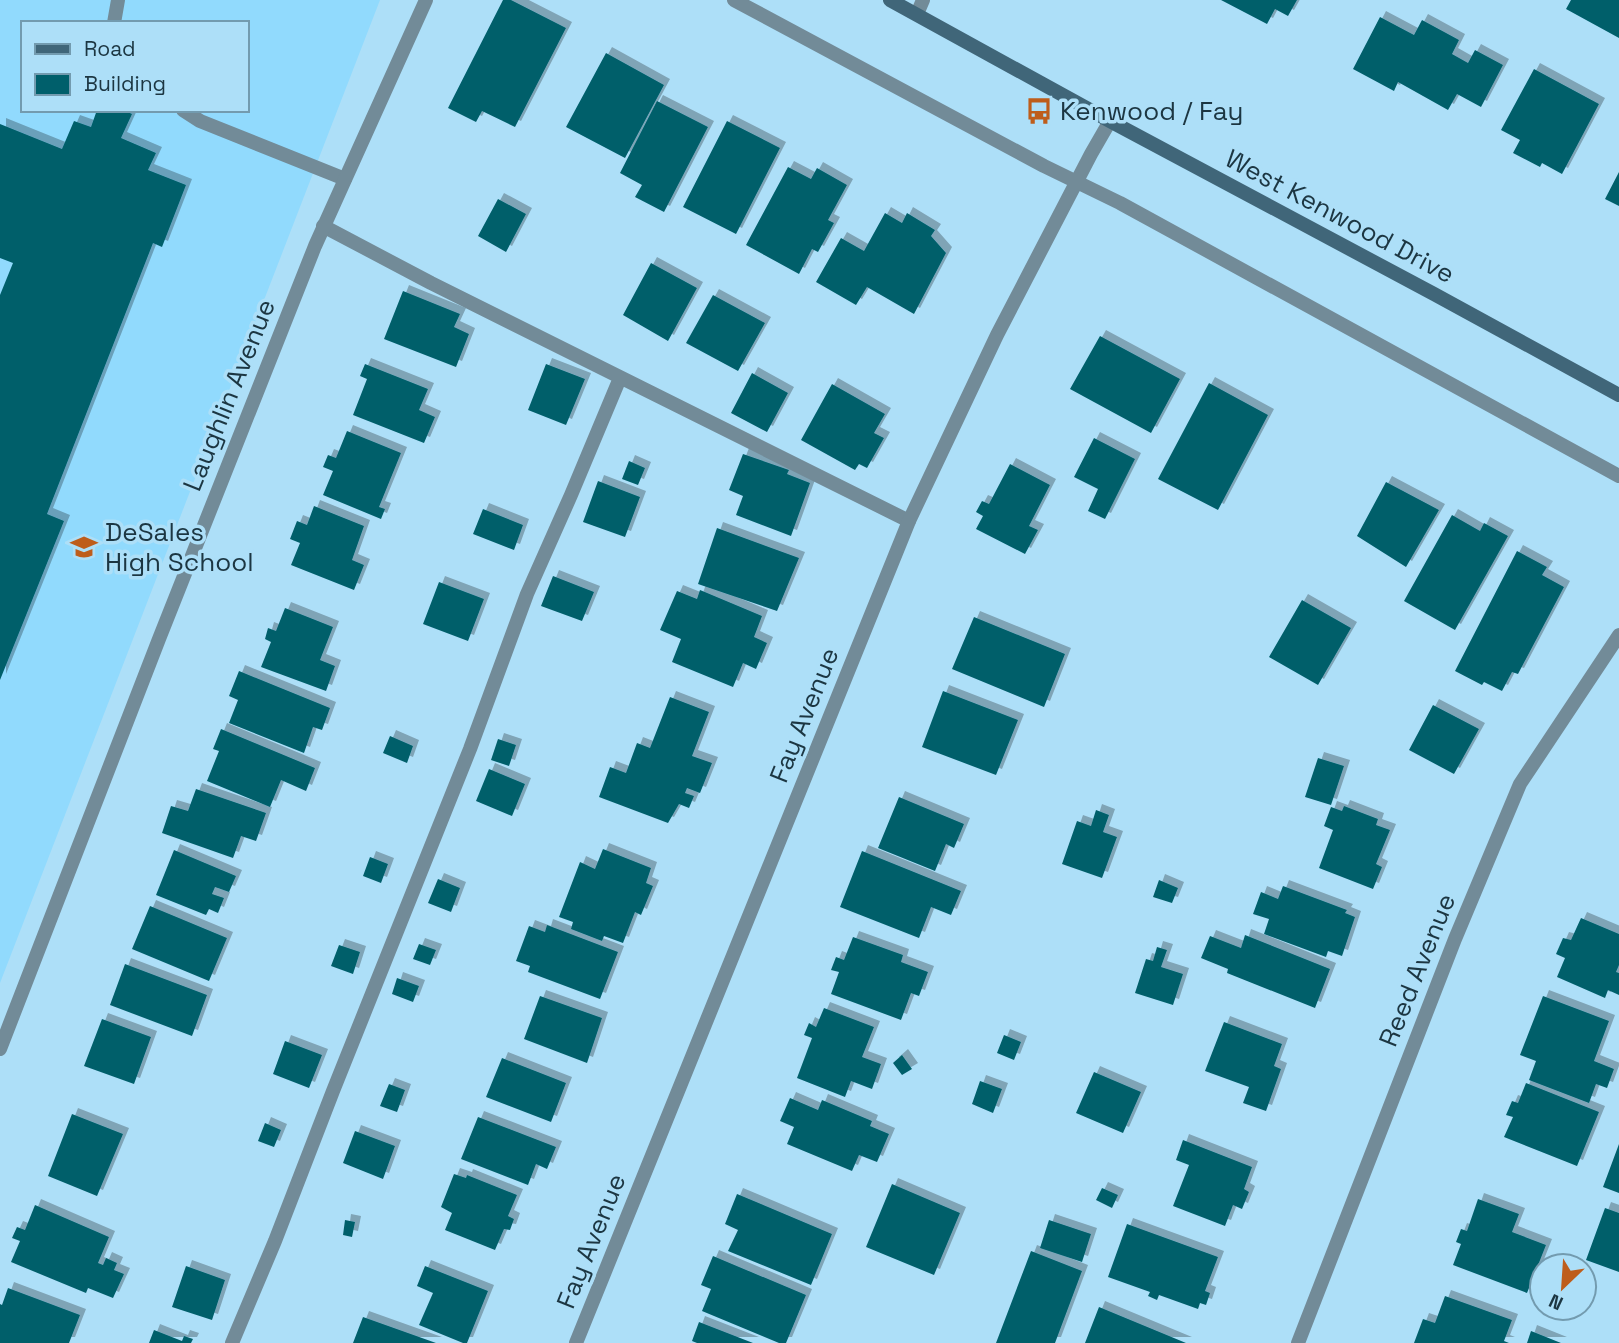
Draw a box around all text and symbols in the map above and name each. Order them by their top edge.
legend [21,21,248,112]
text: Road [84,35,136,62]
text: Building [84,70,166,97]
place label: Kenwood / Fay [1060,94,1243,128]
bus stop icon: Kenwood / Fay [1024,96,1054,126]
street label: West Kenwood Drive [1220,141,1460,291]
street label: Laughlin Avenue [175,294,283,496]
place label: DeSales High School [105,515,254,579]
school or university icon: DeSales High School [69,532,99,562]
street label: Fay Avenue [762,643,846,787]
street label: Reed Avenue [1371,888,1463,1052]
street label: Fay Avenue [549,1169,633,1313]
north arrow [1528,1252,1598,1322]
text: N [1545,1288,1567,1316]

